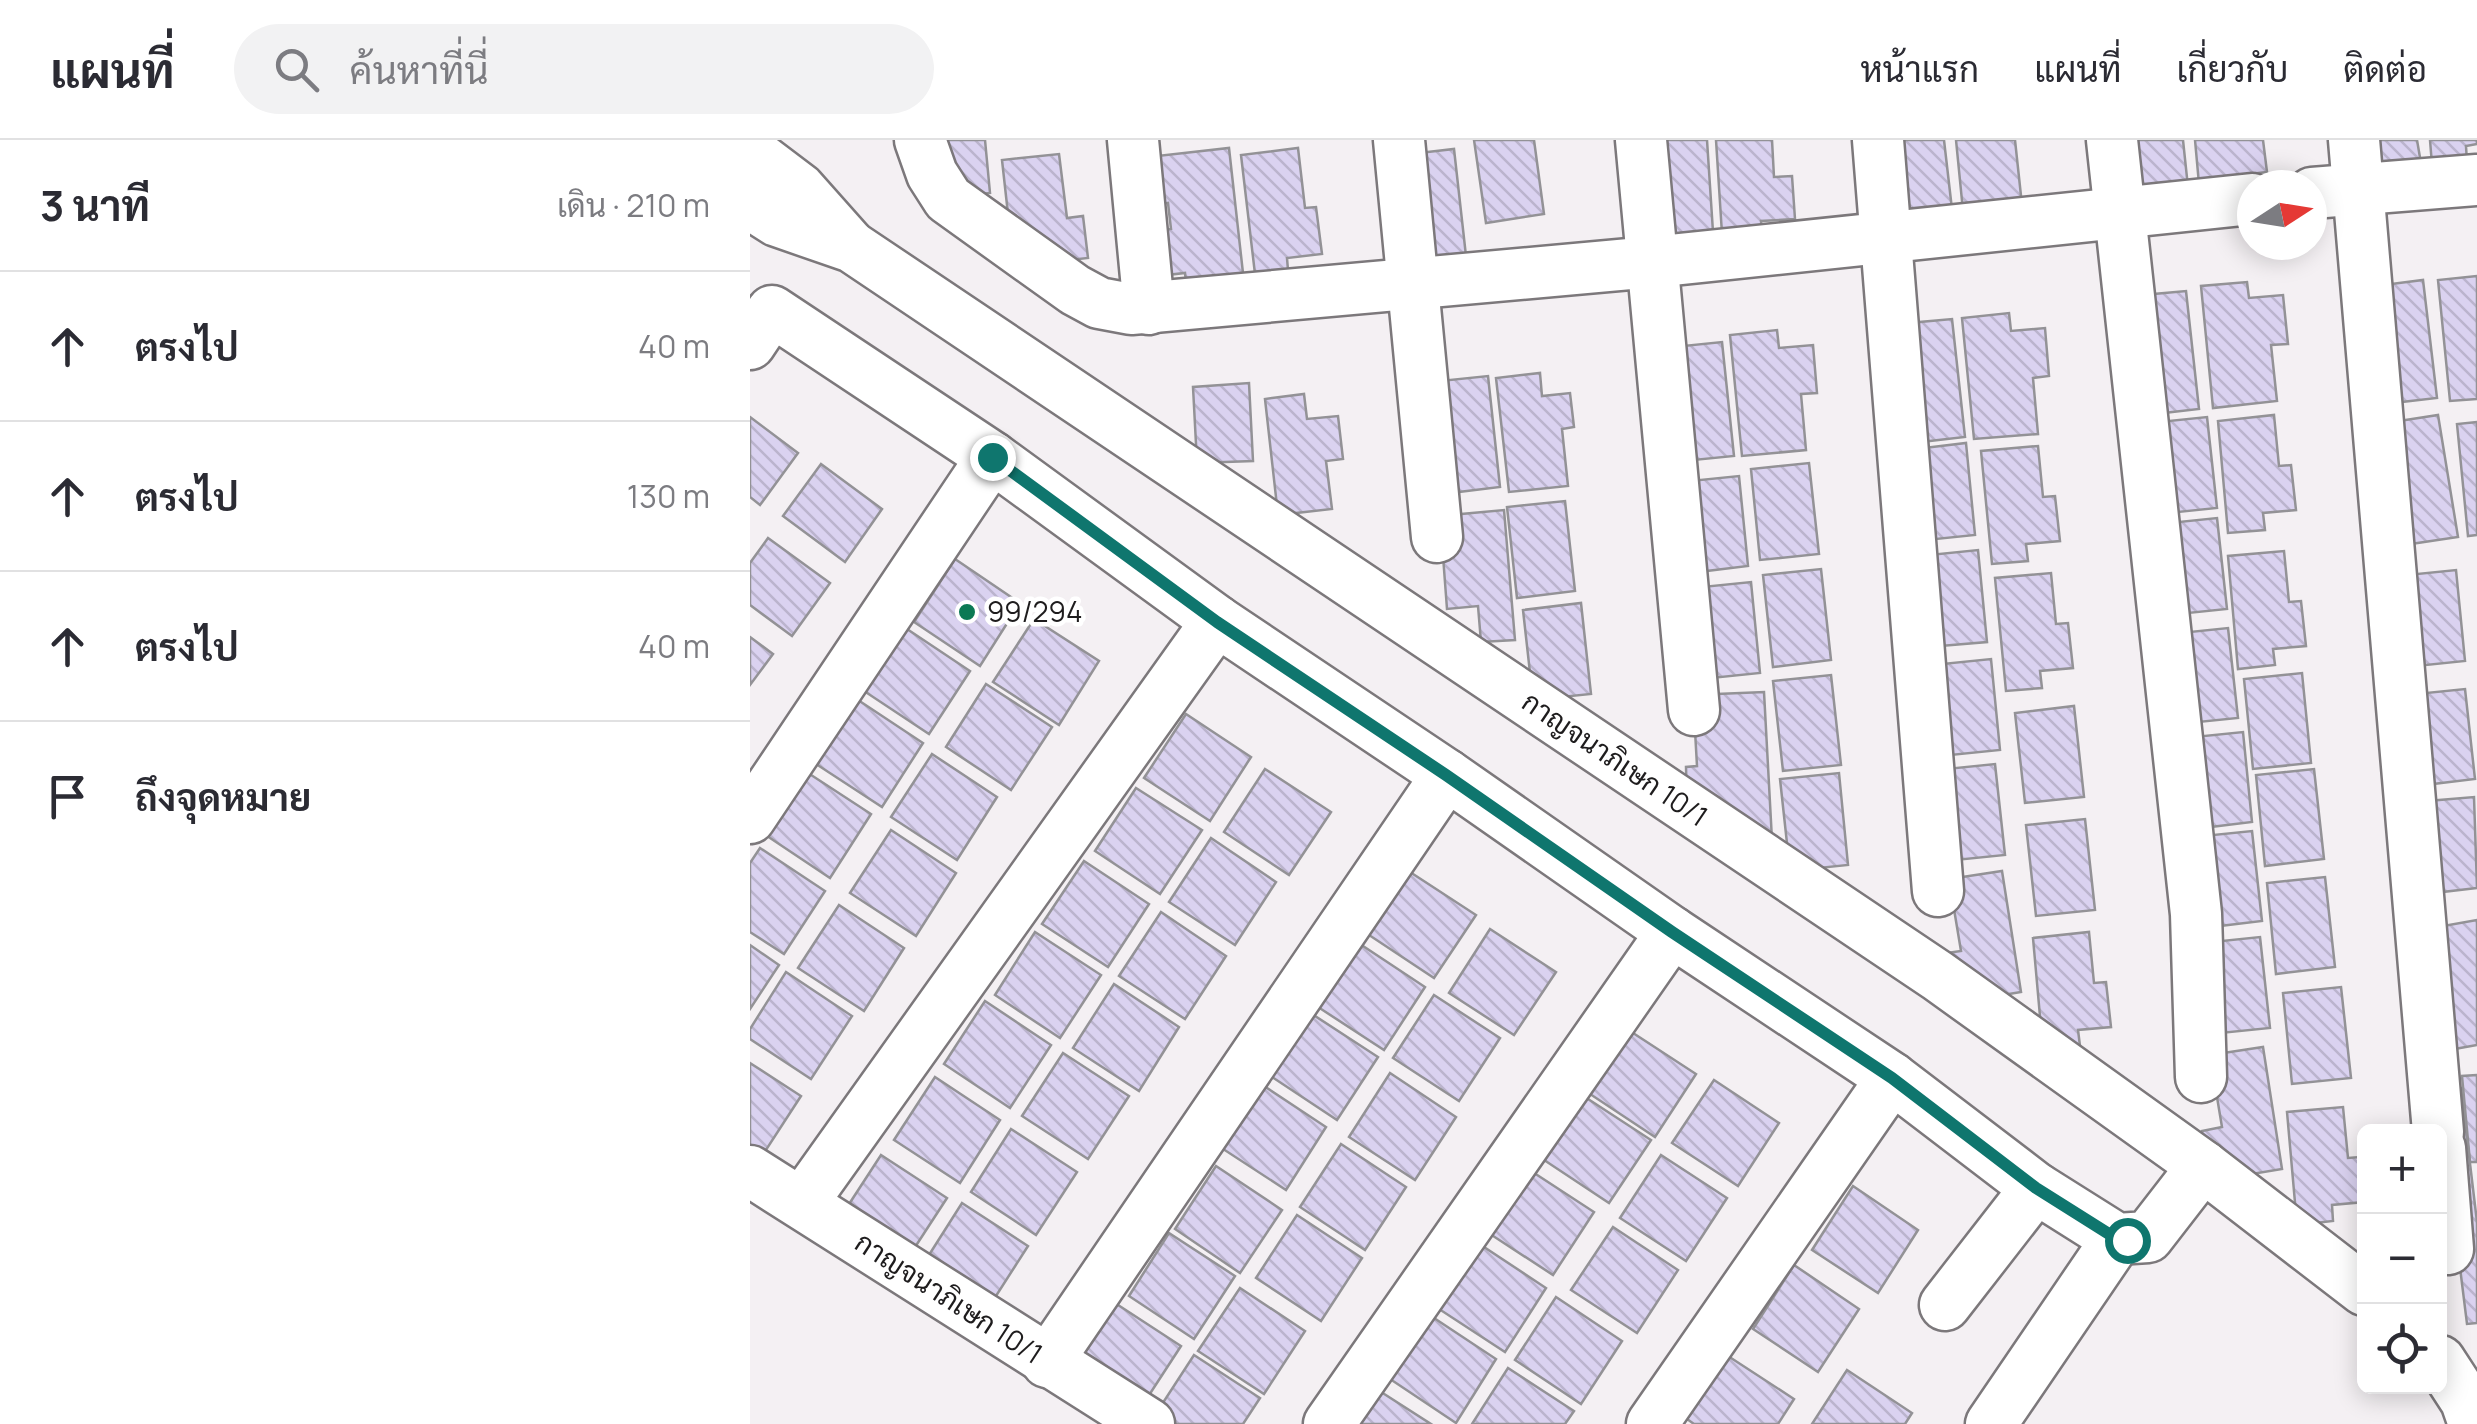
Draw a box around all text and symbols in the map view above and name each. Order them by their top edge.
search box [234,24,934,114]
text: แผนที่ [50,37,174,102]
icon: search [269,42,324,97]
text: ค้นหาที่นี่ [349,43,488,95]
text: หน้าแรก [1860,45,1979,93]
text: แผนที่ [2034,45,2122,93]
text: เกี่ยวกับ [2177,45,2288,93]
text: ติดต่อ [2343,45,2427,93]
north arrow [2237,170,2327,260]
text: 3 นาที [40,176,150,234]
text: เดิน · 210 m [557,183,710,227]
icon: ahead [40,319,95,374]
text: ตรงไป [135,320,239,372]
text: 40 m [638,324,710,368]
route end [970,435,1016,481]
icon: ahead [40,469,95,524]
text: ตรงไป [135,470,239,522]
text: 130 m [627,474,710,518]
place label: 99/294 [987,592,1082,630]
marker: 99/294 [956,601,978,623]
icon: ahead [40,619,95,674]
text: ตรงไป [135,620,239,672]
text: 40 m [638,624,710,668]
street label: กาญจนาภิเษก 10/1 [1515,682,1716,834]
icon: arrive [40,769,95,824]
text: ถึงจุดหมาย [135,770,311,822]
map controls [2357,1124,2447,1394]
button: + [2357,1124,2447,1214]
button: − [2357,1214,2447,1304]
route start [2105,1218,2151,1264]
street label: กาญจนาภิเษก 10/1 [848,1222,1051,1372]
button: locate [2357,1304,2447,1394]

